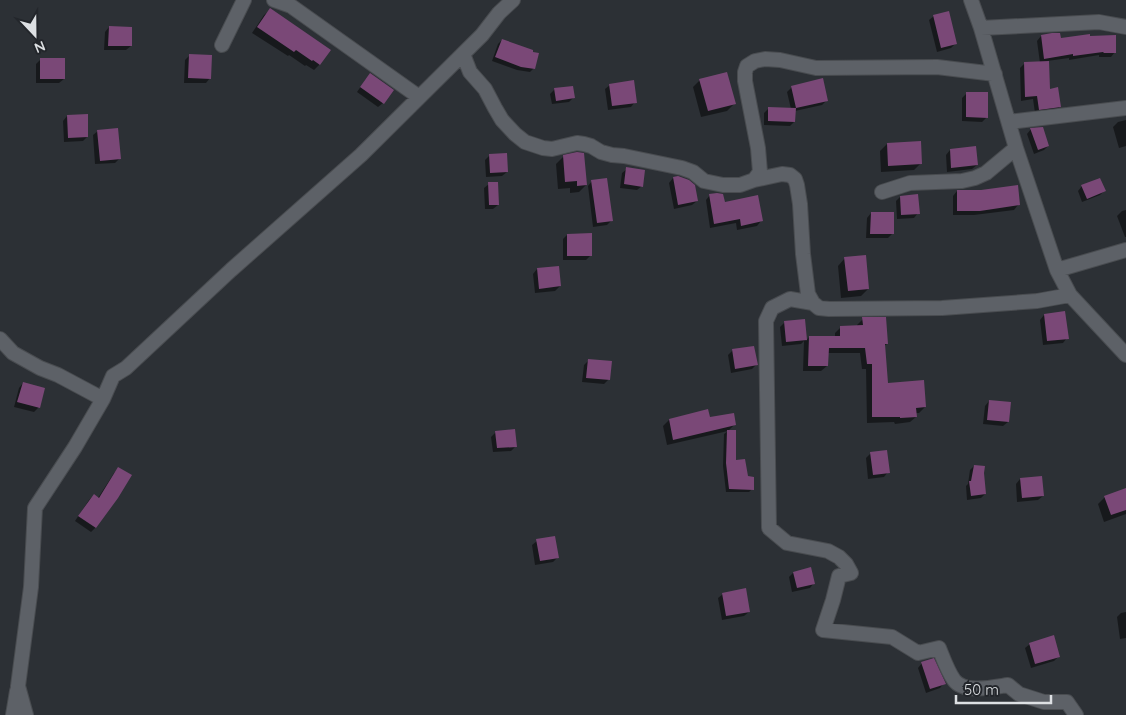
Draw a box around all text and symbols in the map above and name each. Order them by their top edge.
north arrow [10,10,60,60]
text: N [32,37,48,57]
scale bar [956,672,1051,704]
text: 50 m [964,680,999,699]

